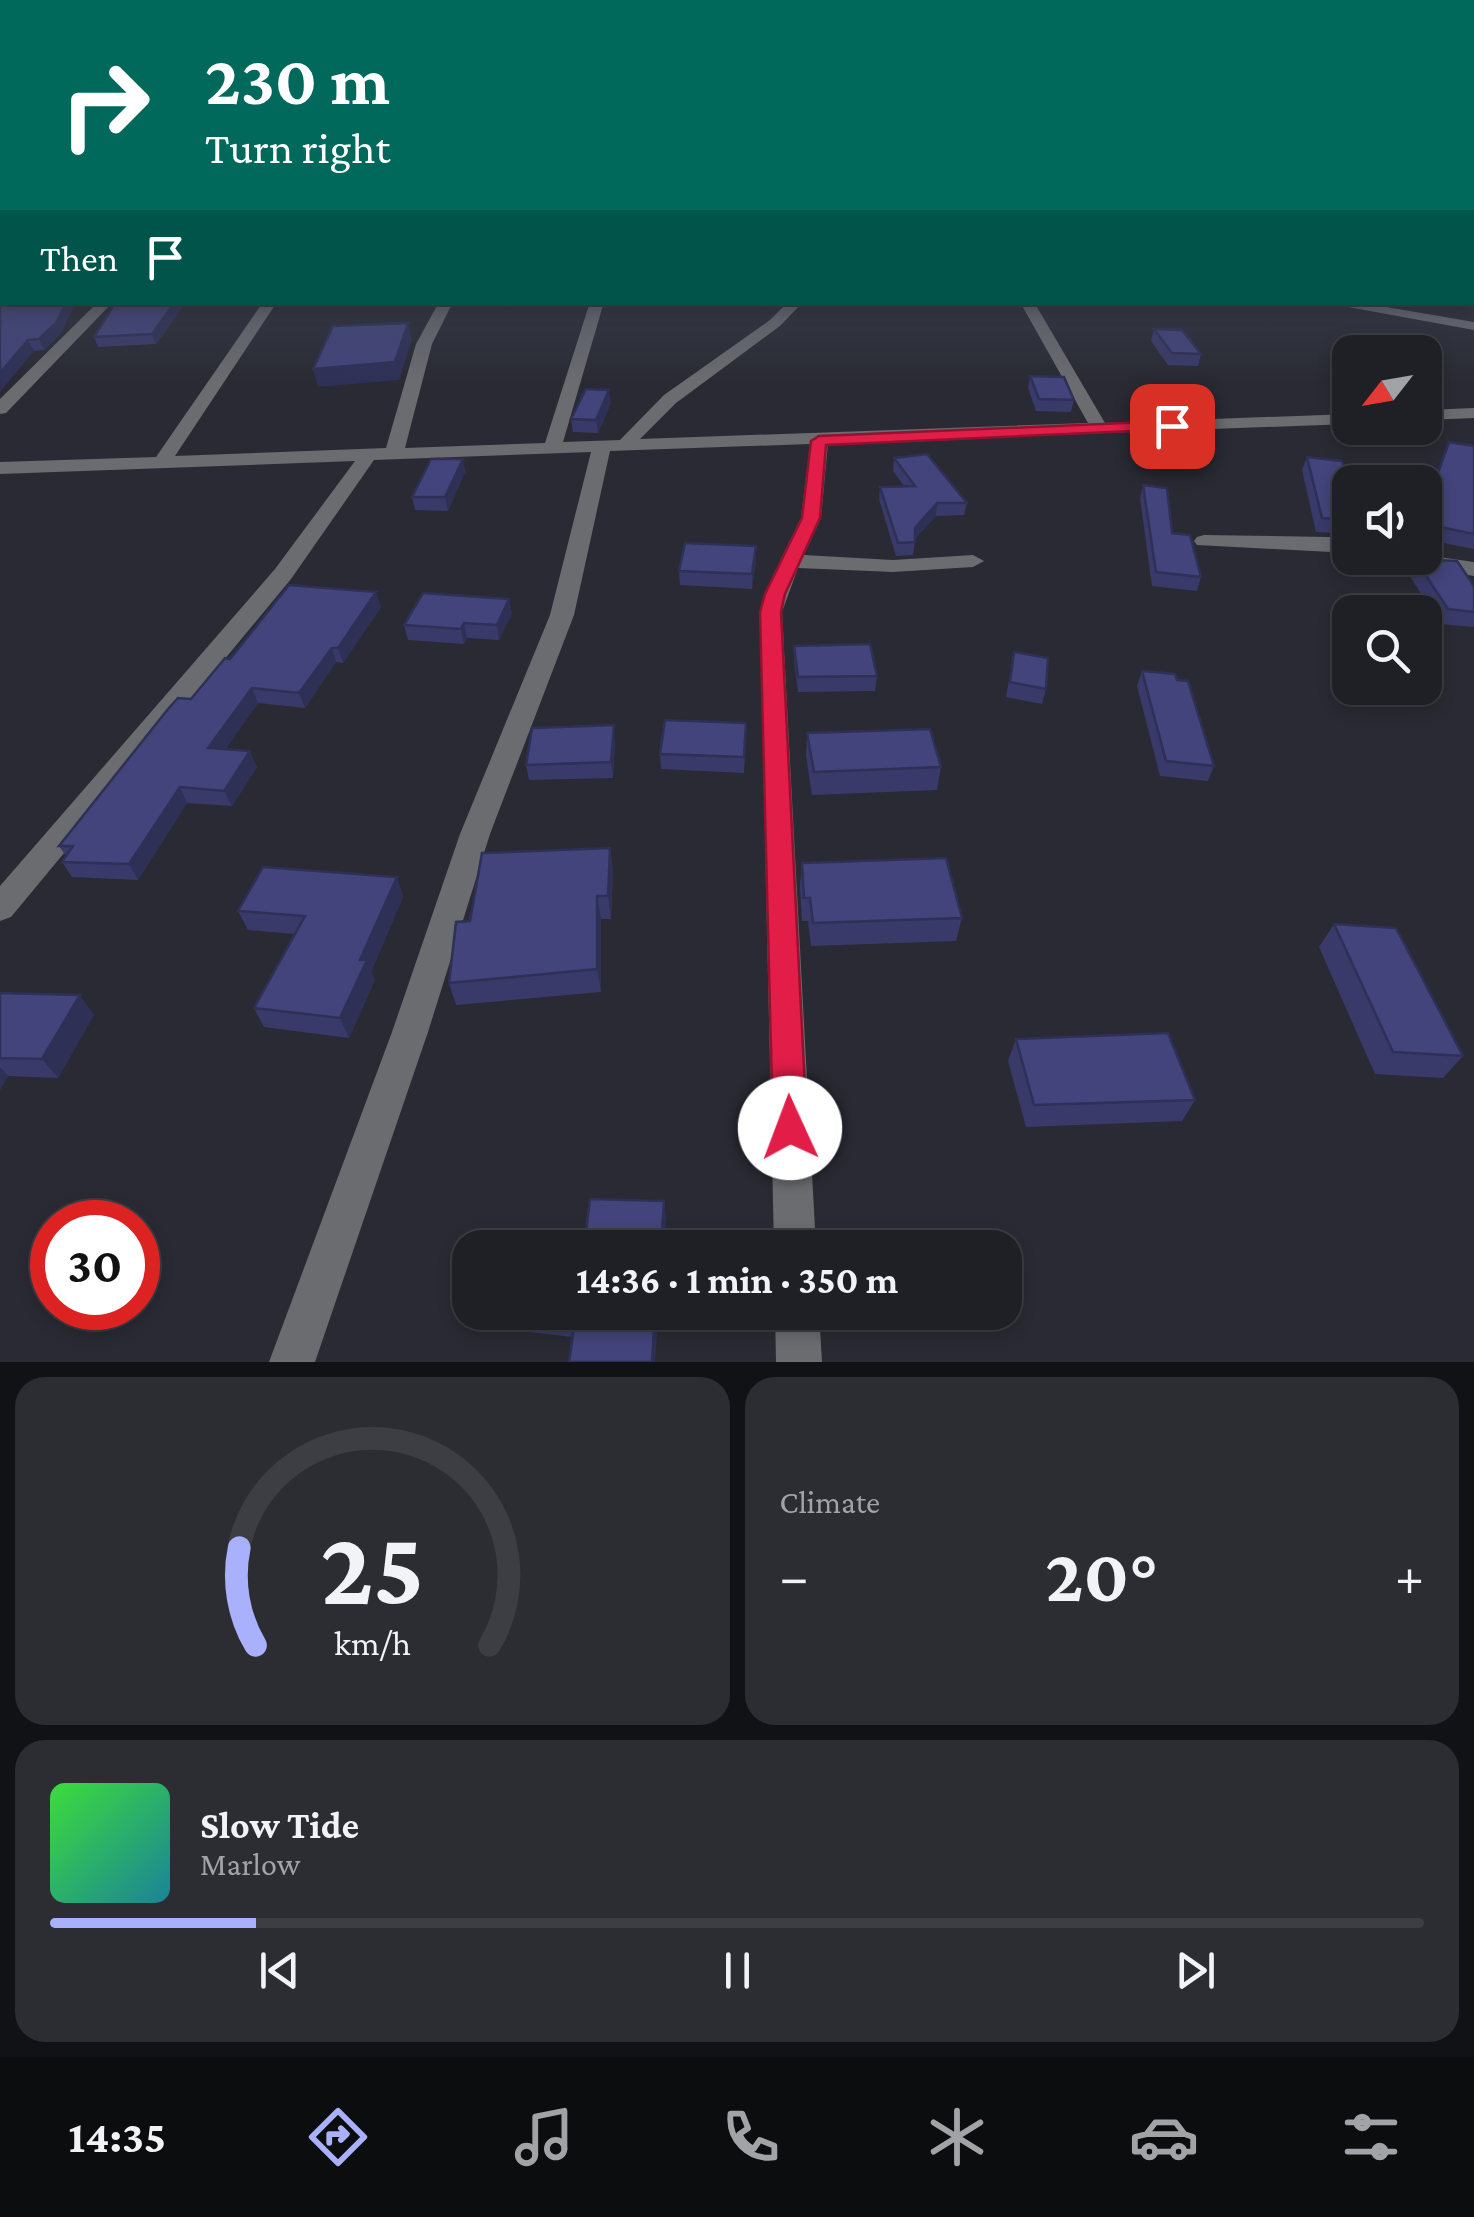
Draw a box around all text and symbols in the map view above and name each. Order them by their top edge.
icon: right [40,40,170,170]
text: 230 m [205,41,390,119]
text: Turn right [205,123,390,173]
icon: arrive [138,230,193,285]
text: Then [40,237,118,279]
north arrow [1332,335,1442,445]
map controls [1332,335,1442,705]
pin [1130,384,1215,469]
icon: arrive [1145,399,1200,454]
button: sound [1332,465,1442,575]
button: search [1332,595,1442,705]
position arrow [738,1076,842,1180]
speed limit sign: 30 [30,1200,160,1330]
text: 14:36 · 1 min · 350 m [576,1259,898,1301]
text: Climate [780,1484,880,1520]
text: 25 [320,1510,424,1625]
text: 20° [1045,1534,1158,1617]
text: − [780,1546,809,1607]
text: + [1395,1546,1424,1607]
text: km/h [334,1623,411,1663]
text: Slow Tide [200,1804,359,1846]
text: Marlow [200,1846,300,1882]
icon: previous [252,1943,307,1998]
icon: pause [710,1943,765,1998]
icon: next [1168,1943,1223,1998]
icon: directions [303,2102,373,2172]
icon: music [509,2102,579,2172]
icon: phone [716,2102,786,2172]
icon: climate [922,2102,992,2172]
icon: car [1129,2102,1199,2172]
icon: filters [1336,2102,1406,2172]
text: 14:35 [68,2112,166,2162]

